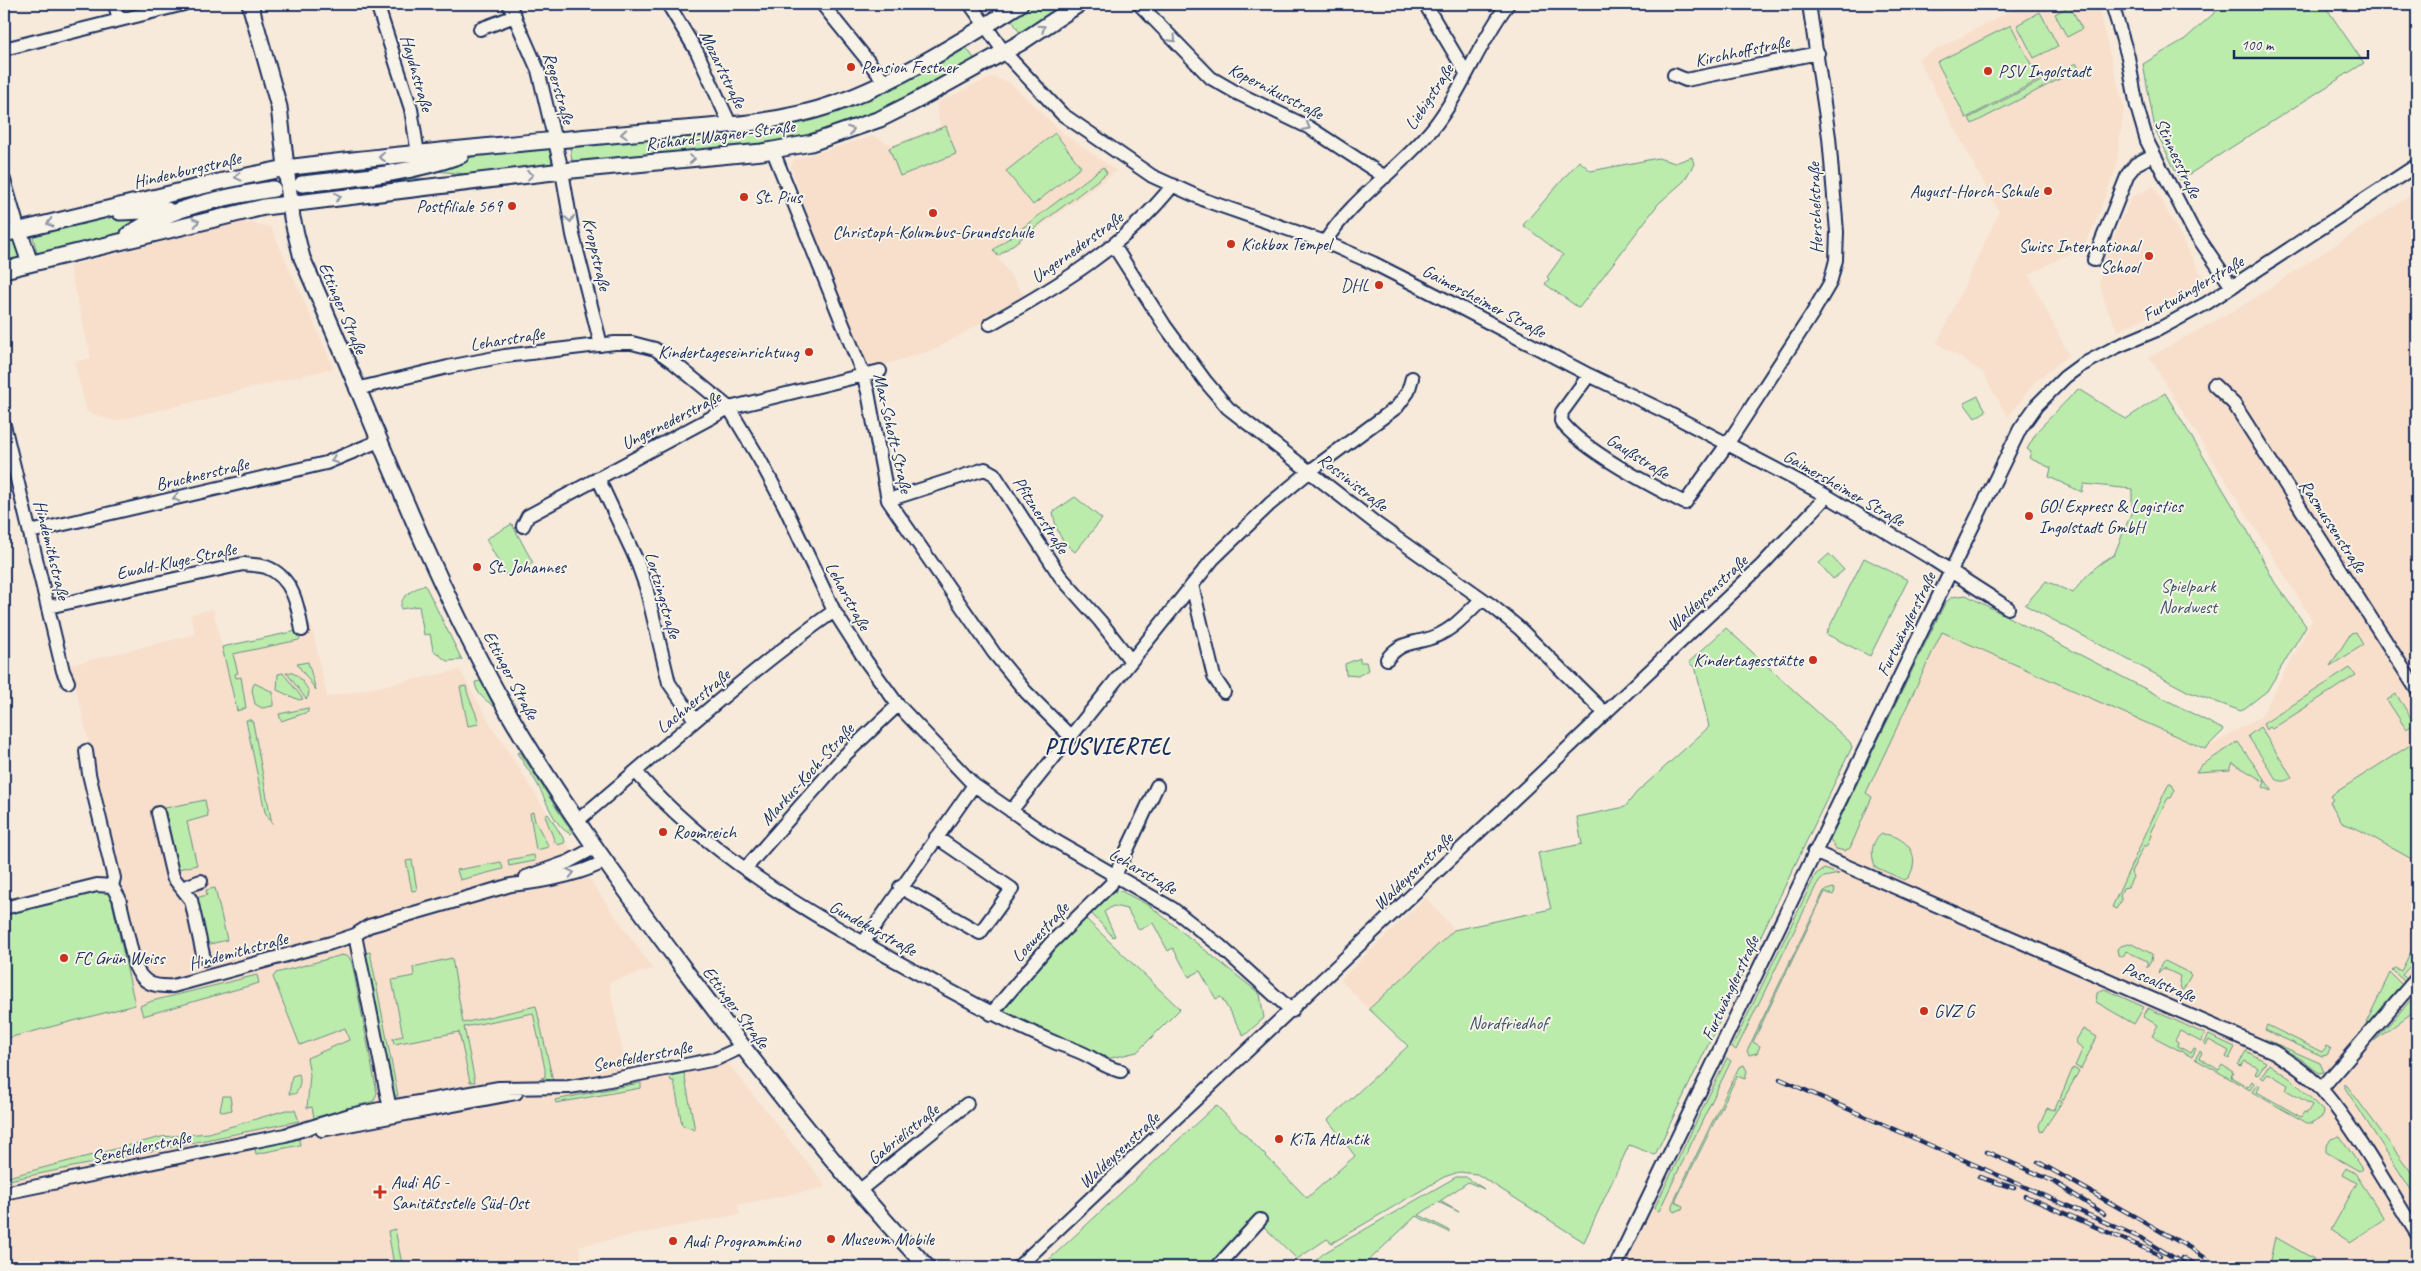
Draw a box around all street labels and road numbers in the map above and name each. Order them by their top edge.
street label: Mozartstraße [695,27,752,112]
street label: Kirchhoffstraße [1693,30,1792,72]
street label: Haydnstraße [396,32,439,115]
street label: Regerstraße [538,50,580,127]
street label: Kopernikusstraße [1225,58,1328,125]
street label: Liebigstraße [1400,59,1459,134]
street label: Richard-Wagner-Straße [644,115,797,155]
street label: Stinnesstraße [2150,115,2207,203]
street label: Hindenburgstraße [131,147,244,193]
street label: Herschelstraße [1802,161,1828,254]
street label: Ungernederstraße [1027,206,1128,288]
street label: Kroppstraße [578,215,616,294]
street label: Furtwänglerstraße [2139,250,2248,326]
street label: Ettinger Straße [314,259,373,358]
street label: Gaimersheimer Straße [1419,259,1550,343]
street label: Leharstraße [468,322,547,356]
street label: Max-Schott-Straße [869,371,918,496]
street label: Ungernederstraße [618,385,725,454]
street label: Gaußstraße [1603,428,1674,484]
street label: Gaimersheimer Straße [1780,444,1909,532]
street label: Rossinistraße [1314,448,1393,517]
street label: Brucknerstraße [153,452,252,495]
street label: Pfitznerstraße [1008,472,1075,559]
street label: Rasmussenstraße [2295,475,2372,578]
street label: Hindemithstraße [29,498,75,603]
street label: Ewald-Kluge-Straße [114,537,239,584]
street label: Lortzingstraße [640,549,686,642]
street label: Waldeysenstraße [1662,549,1753,636]
street label: Leharstraße [820,558,876,635]
street label: Furtwänglerstraße [1871,567,1941,680]
street label: Ettinger Straße [478,627,544,724]
street label: Lachnerstraße [652,663,735,738]
street label: Markus-Koch-Straße [755,718,859,830]
street label: Waldeysenstraße [1368,827,1458,915]
street label: Leharstraße [1105,843,1182,900]
street label: Gundekarstraße [826,895,921,962]
street label: Loewestraße [1007,896,1074,967]
street label: Hindemithstraße [186,927,291,975]
street label: Furtwänglerstraße [1696,931,1764,1044]
street label: Pascalstraße [2119,957,2200,1008]
street label: Ettinger Straße [698,961,775,1053]
street label: Senefelderstraße [591,1035,695,1076]
street label: Gabrielistraße [863,1098,944,1169]
street label: Waldeysenstraße [1074,1106,1165,1193]
street label: Senefelderstraße [90,1126,194,1168]

